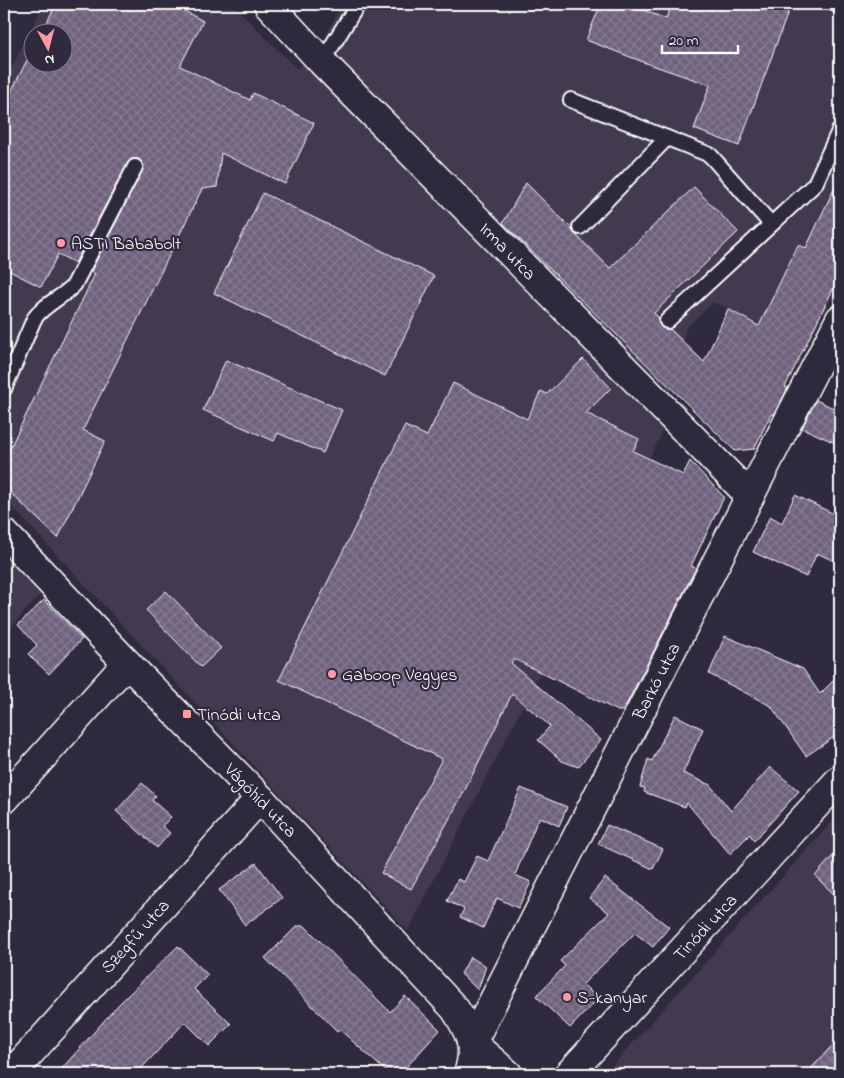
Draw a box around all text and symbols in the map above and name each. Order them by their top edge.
north arrow [22,22,72,72]
scale bar [662,22,738,54]
text: 20 m [669,30,699,52]
text: N [43,48,55,70]
street label: Irma utca [472,217,541,287]
place label: ASTI Bababolt [71,232,181,258]
marker: ASTI Bababolt [55,237,67,249]
street label: Barkó utca [627,639,688,726]
place label: Gaboop Vegyes [342,663,457,690]
marker: Gaboop Vegyes [326,668,338,680]
place label: Tinódi utca [197,703,281,729]
marker: Tinódi utca [181,708,193,720]
street label: Vágóhíd utca [216,758,302,845]
street label: Tinódi utca [668,889,744,968]
street label: Szegfű utca [96,894,178,981]
place label: S-kanyar [577,986,648,1012]
marker: S-kanyar [561,991,573,1003]

